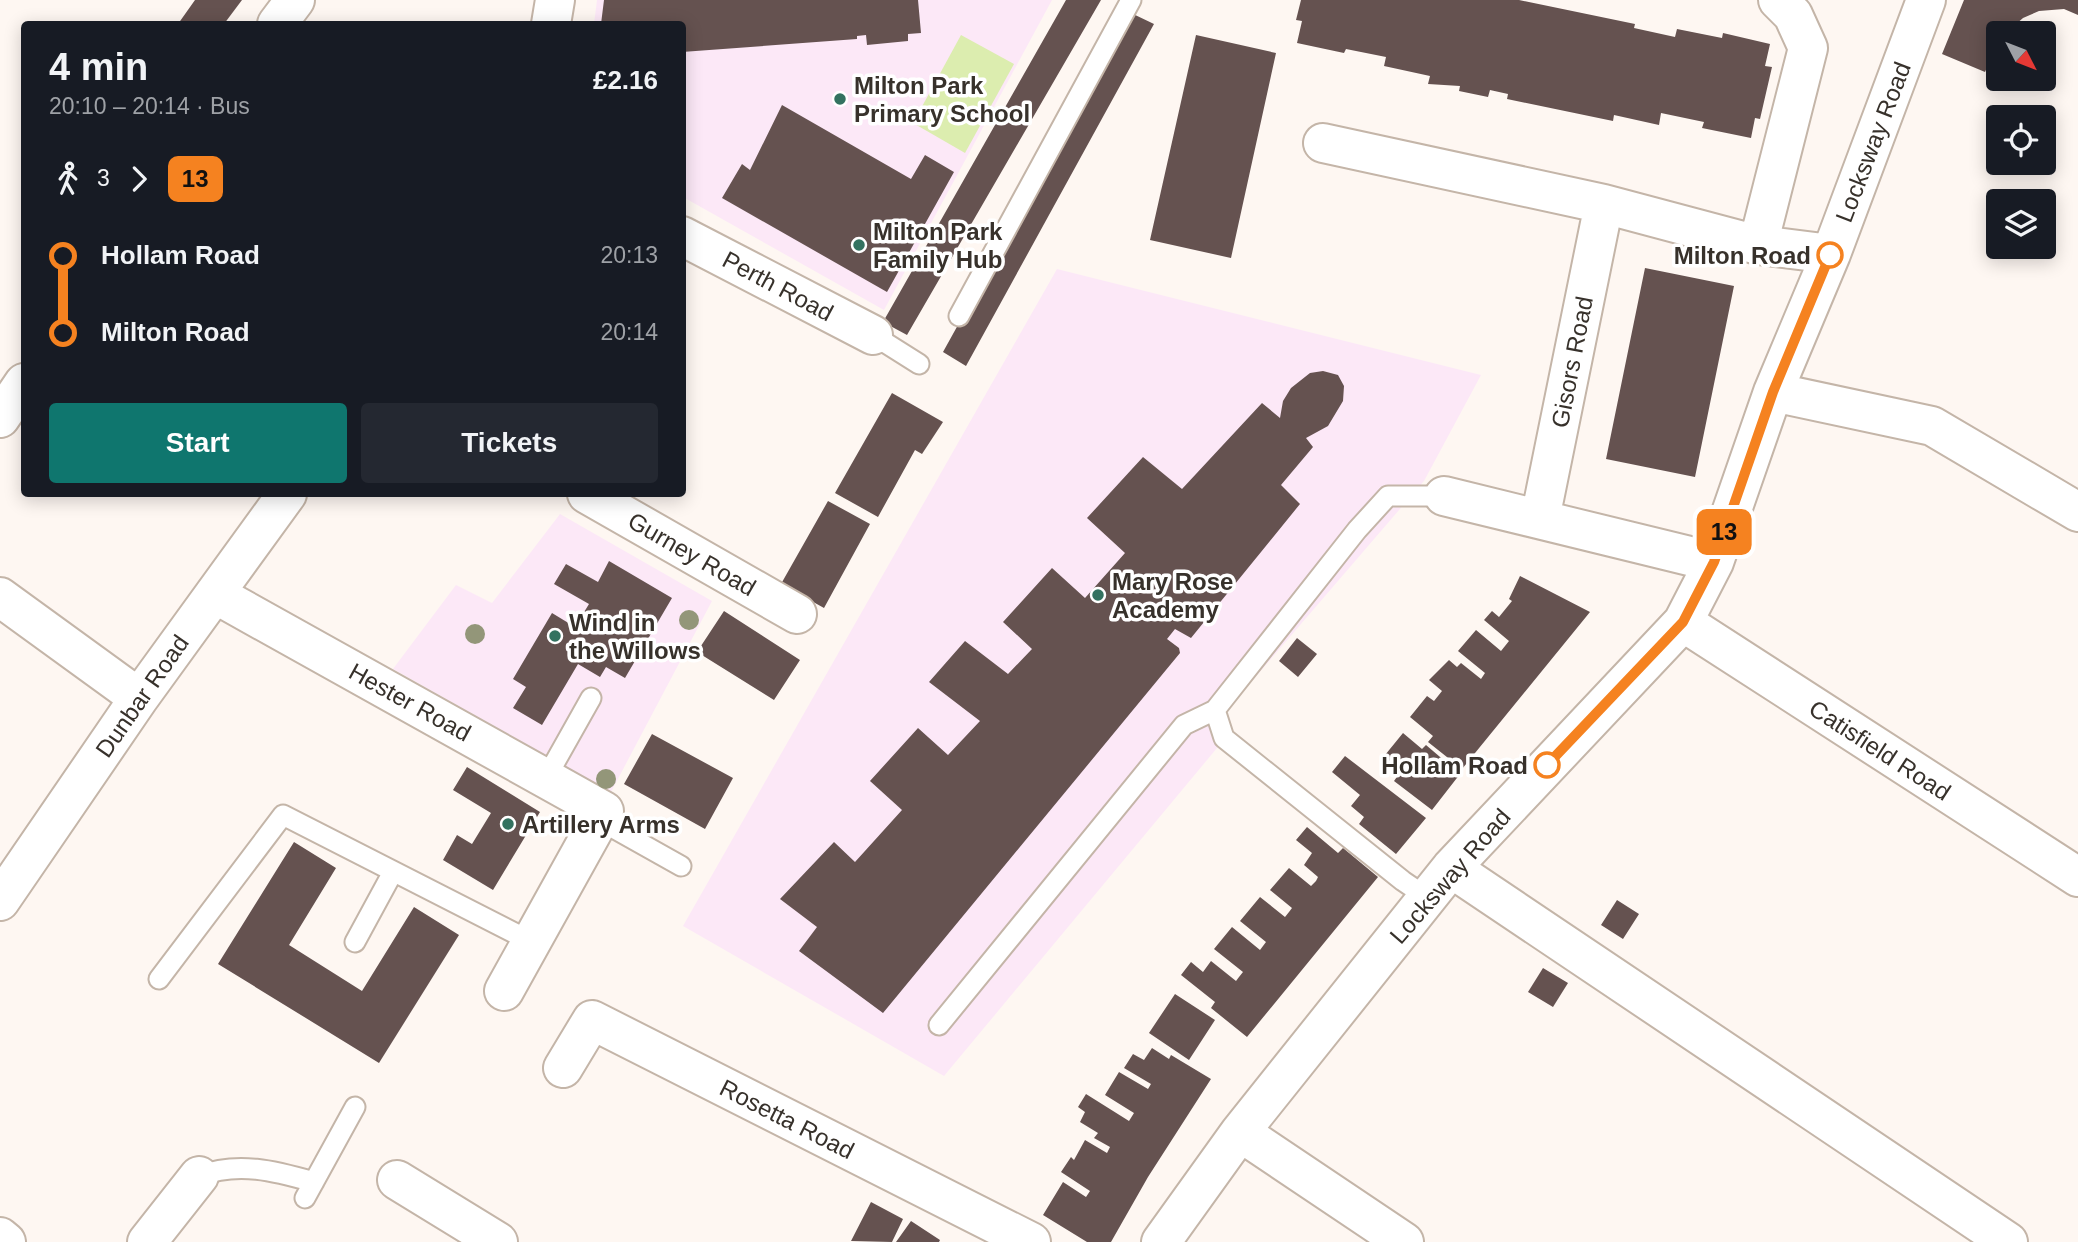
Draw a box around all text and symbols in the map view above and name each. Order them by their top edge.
north arrow [1986,21,2056,91]
map controls [1986,21,2056,259]
text: 4 min [49,46,148,88]
street label: Locksway Road [1830,58,1916,226]
text: £2.16 [593,65,658,95]
place label: Milton Park Primary School [854,72,1030,127]
marker: Milton Park Primary School [832,91,848,107]
text: 20:10 – 20:14 · Bus [49,93,250,119]
button: locate [1986,105,2056,175]
icon: walk [49,160,87,198]
icon: forward [120,160,158,198]
text: 3 [97,165,110,191]
text: 13 [182,165,209,192]
button: layers [1986,189,2056,259]
place label: Milton Park Family Hub [873,218,1003,273]
marker: Milton Park Family Hub [851,237,867,253]
text: Hollam Road [101,240,260,270]
text: 20:13 [600,242,658,268]
place label: Milton Road [1674,242,1811,269]
marker: Milton Road [1817,242,1843,268]
street label: Perth Road [718,246,838,326]
street label: Gisors Road [1546,294,1598,430]
text: Milton Road [101,317,250,347]
text: 20:14 [600,319,658,345]
button: Start [49,403,347,483]
button: Tickets [361,403,658,483]
street label: Gurney Road [623,507,761,601]
line badge: 13 [1692,509,1756,555]
text: 13 [1711,518,1737,545]
place label: Mary Rose Academy [1112,568,1233,623]
marker: Mary Rose Academy [1090,587,1106,603]
place label: Wind in the Willows [569,609,701,664]
marker: Wind in the Willows [547,628,563,644]
street label: Dunbar Road [90,630,194,762]
street label: Hester Road [345,658,475,746]
street label: Catisfield Road [1804,694,1956,806]
place label: Hollam Road [1381,752,1528,779]
marker: Hollam Road [1534,752,1560,778]
street label: Locksway Road [1384,803,1516,949]
place label: Artillery Arms [522,811,680,838]
marker: Artillery Arms [500,816,516,832]
street label: Rosetta Road [715,1074,859,1164]

